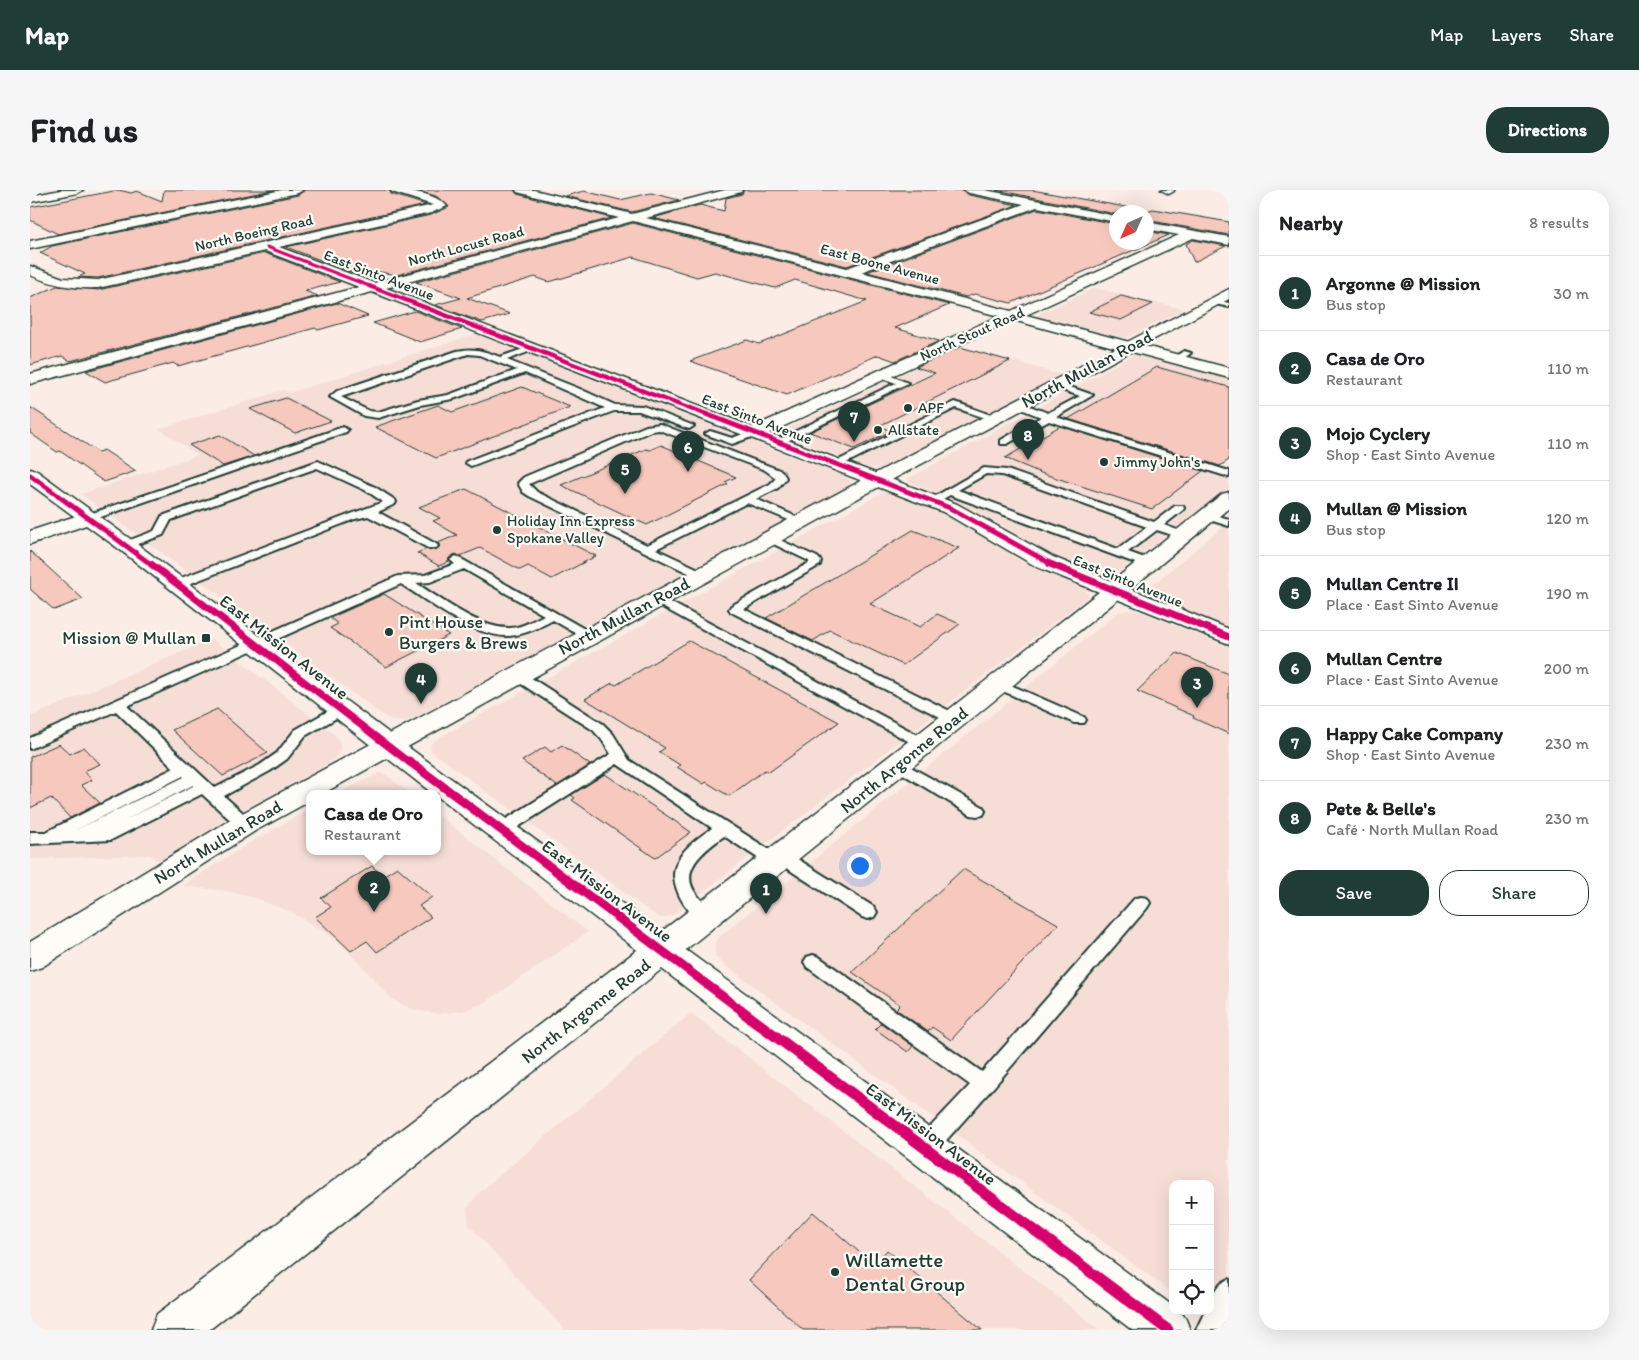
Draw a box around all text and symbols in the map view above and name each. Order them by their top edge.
text: Map [25,21,69,50]
text: Map [1430,24,1463,46]
text: Layers [1491,24,1541,46]
text: Share [1569,24,1614,46]
button: Directions [1486,107,1609,153]
text: Find us [30,109,138,151]
north arrow [1109,205,1154,250]
text: Nearby [1279,210,1343,235]
street label: North Boeing Road [193,211,315,255]
text: 8 results [1529,213,1589,232]
street label: North Locust Road [406,222,527,270]
street label: East Boone Avenue [818,239,942,289]
street label: East Sinto Avenue [321,246,437,304]
text: Argonne @ Mission [1326,272,1480,295]
text: 1 [1291,284,1299,303]
text: 30 m [1553,284,1589,303]
text: Bus stop [1326,295,1386,314]
street label: North Stout Road [917,303,1027,365]
street label: North Mullan Road [1017,325,1157,413]
text: Casa de Oro [1326,347,1425,370]
text: 2 [1291,359,1299,378]
text: 110 m [1547,359,1589,378]
text: Restaurant [1326,370,1403,389]
street label: East Sinto Avenue [699,390,815,448]
place label: APF [918,399,944,417]
pin: 7 [838,401,870,442]
marker: APF [902,402,914,414]
pin: 8 [1012,419,1044,460]
place label: Allstate [888,421,939,439]
text: Mojo Cyclery [1326,422,1430,445]
marker: Allstate [872,424,884,436]
pin: 6 [672,431,704,472]
text: 3 [1291,434,1299,453]
text: 110 m [1547,434,1589,453]
text: Shop · East Sinto Avenue [1326,445,1495,464]
pin: 5 [609,453,641,494]
place label: Jimmy John's [1114,453,1201,471]
marker: Jimmy John's [1098,456,1110,468]
text: Mullan @ Mission [1326,497,1467,520]
text: 4 [1290,509,1300,528]
text: 120 m [1546,509,1589,528]
place label: Holiday Inn Express Spokane Valley [507,512,635,547]
text: Bus stop [1326,520,1386,539]
marker: Holiday Inn Express Spokane Valley [491,524,503,536]
street label: East Sinto Avenue [1070,551,1186,611]
street label: North Mullan Road [554,572,694,660]
text: Mullan Centre II [1326,572,1459,595]
text: 5 [1291,584,1299,603]
text: 190 m [1546,584,1589,603]
street label: East Mission Avenue [215,590,353,704]
text: Place · East Sinto Avenue [1326,595,1499,614]
place label: Pint House Burgers & Brews [399,611,528,654]
marker: Pint House Burgers & Brews [383,626,395,638]
place label: Mission @ Mullan [62,627,196,649]
marker: Mission @ Mullan [200,632,212,644]
text: Mullan Centre [1326,647,1442,670]
text: 6 [1291,659,1299,678]
text: 200 m [1544,659,1589,678]
pin: 4 [405,663,437,704]
pin: 3 [1181,667,1213,708]
text: Place · East Sinto Avenue [1326,670,1499,689]
street label: North Argonne Road [836,702,973,818]
text: Happy Cake Company [1326,722,1503,745]
text: 7 [1291,734,1299,753]
text: 230 m [1545,734,1589,753]
text: Shop · East Sinto Avenue [1326,745,1495,764]
popup [306,790,441,855]
street label: North Mullan Road [150,795,286,889]
text: Pete & Belle's [1326,797,1436,820]
text: Casa de Oro [324,802,423,825]
text: 8 [1291,809,1299,828]
text: 230 m [1545,809,1589,828]
text: Café · North Mullan Road [1326,820,1498,839]
text: Restaurant [324,825,401,844]
street label: East Mission Avenue [537,835,677,947]
your location [847,853,873,879]
button: Save [1279,870,1429,916]
button: Share [1439,870,1589,916]
pin: 2 [358,871,390,912]
pin: 1 [750,873,782,914]
street label: North Argonne Road [517,954,655,1068]
street label: East Mission Avenue [861,1078,1001,1190]
map controls [1169,1180,1214,1315]
button: + [1169,1180,1214,1225]
button: − [1169,1225,1214,1270]
place label: Willamette Dental Group [845,1247,965,1296]
marker: Willamette Dental Group [829,1266,841,1278]
button: locate [1169,1270,1214,1315]

